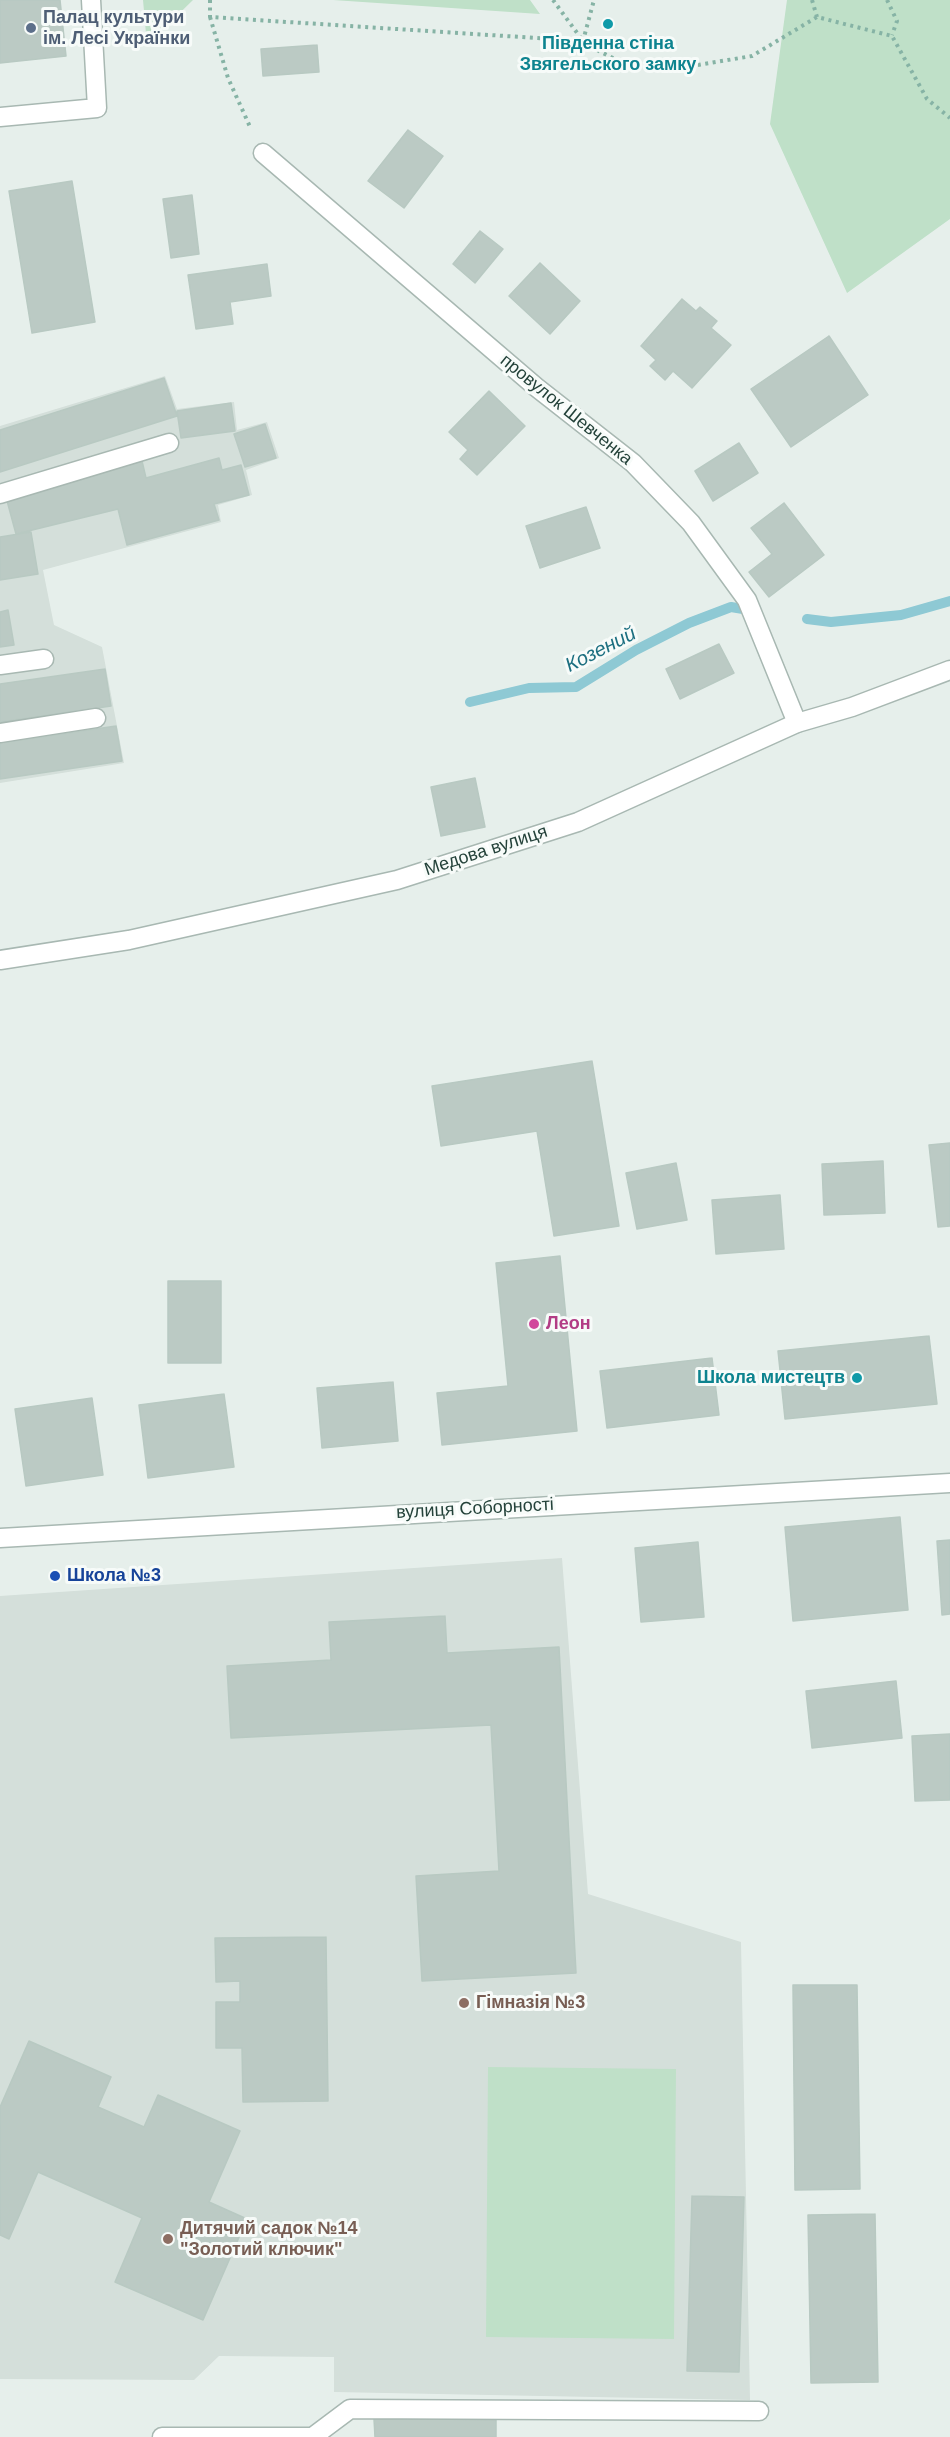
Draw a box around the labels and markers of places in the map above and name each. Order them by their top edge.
place label: Палац культури ім. Лесі Українки [43,7,190,50]
marker: Південна стіна Звягельского замку [601,17,615,31]
marker: Палац культури ім. Лесі Українки [24,21,38,35]
place label: Південна стіна Звягельского замку [520,33,696,76]
place label: Леон [546,1313,591,1335]
marker: Леон [527,1317,541,1331]
place label: Школа мистецтв [697,1367,845,1389]
marker: Школа мистецтв [850,1371,864,1385]
place label: Школа №3 [67,1565,161,1587]
marker: Школа №3 [48,1569,62,1583]
place label: Гімназія №3 [476,1992,585,2014]
marker: Гімназія №3 [457,1996,471,2010]
place label: Дитячий садок №14 "Золотий ключик" [180,2218,358,2260]
marker: Дитячий садок №14 "Золотий ключик" [161,2232,175,2246]

